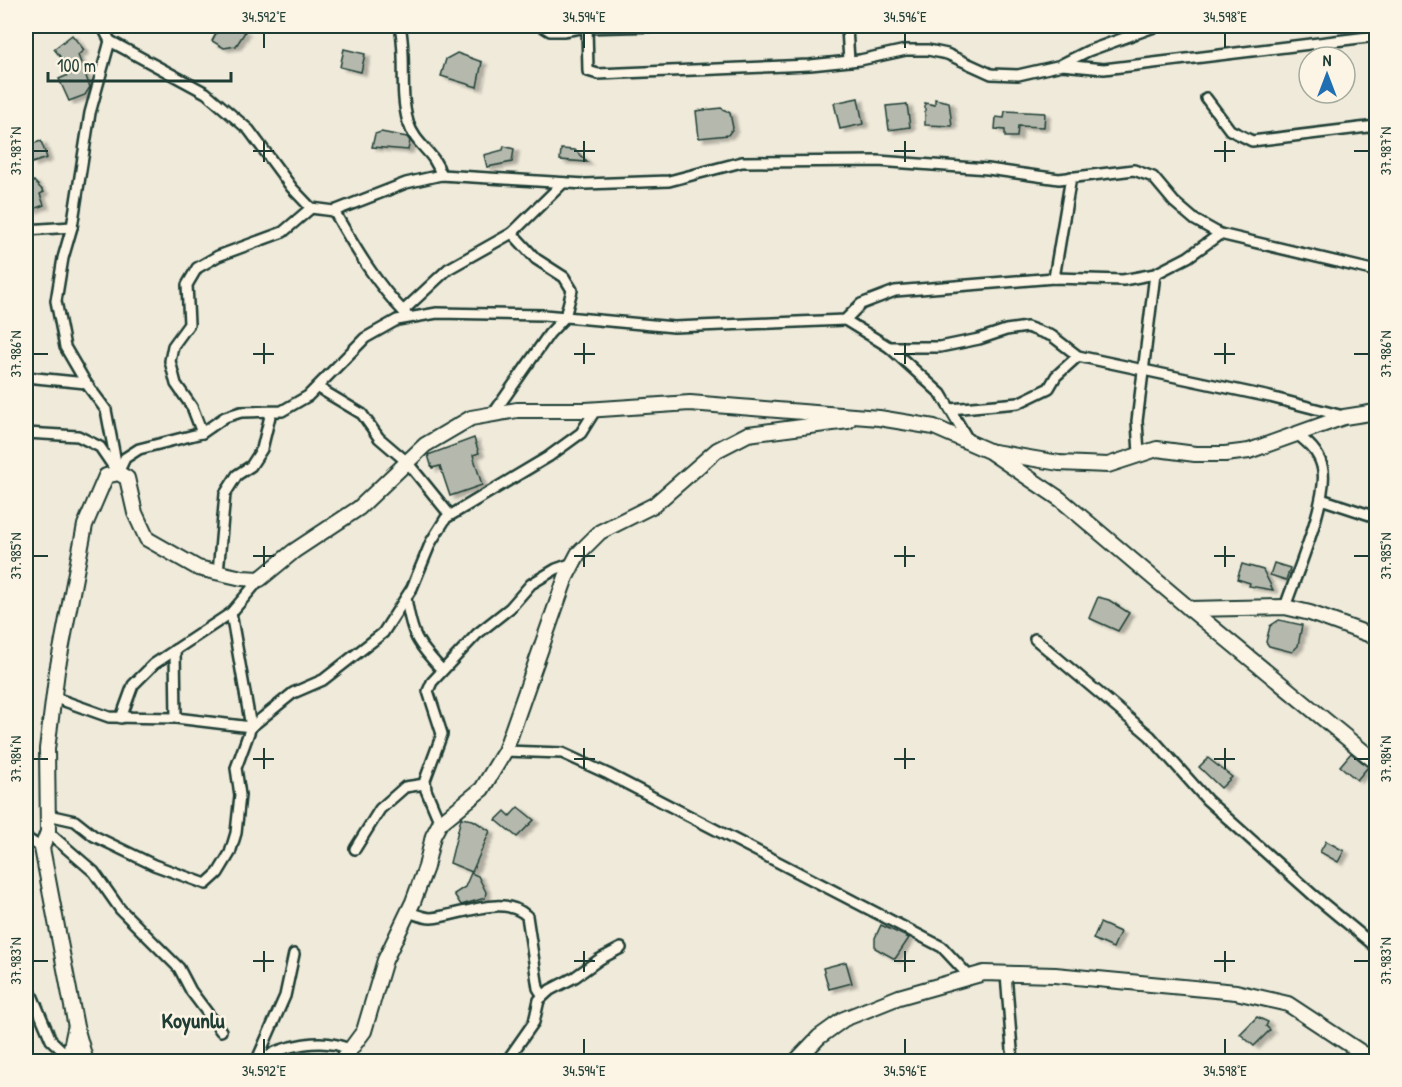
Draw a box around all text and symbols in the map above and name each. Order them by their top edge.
text: 34.592°E [242,6,287,27]
text: 34.594°E [562,6,606,27]
text: 34.596°E [883,6,927,27]
text: 34.598°E [1203,6,1247,27]
scale bar [48,45,231,83]
north arrow [1297,45,1357,105]
text: N [1323,49,1332,71]
text: 100 m [57,53,96,78]
text: 37.987°N [5,127,26,175]
text: 37.987°N [1375,127,1396,175]
text: 37.986°N [5,331,26,377]
text: 37.986°N [1375,331,1396,377]
text: 37.985°N [5,532,26,580]
text: 37.985°N [1375,532,1396,580]
text: 37.984°N [5,736,26,782]
text: 37.984°N [1375,736,1396,782]
text: 37.983°N [5,937,26,985]
text: 37.983°N [1375,937,1396,985]
district label: Koyunlu [161,1005,225,1036]
text: 34.592°E [242,1060,287,1081]
text: 34.594°E [562,1060,606,1081]
text: 34.596°E [883,1060,927,1081]
text: 34.598°E [1203,1060,1247,1081]

